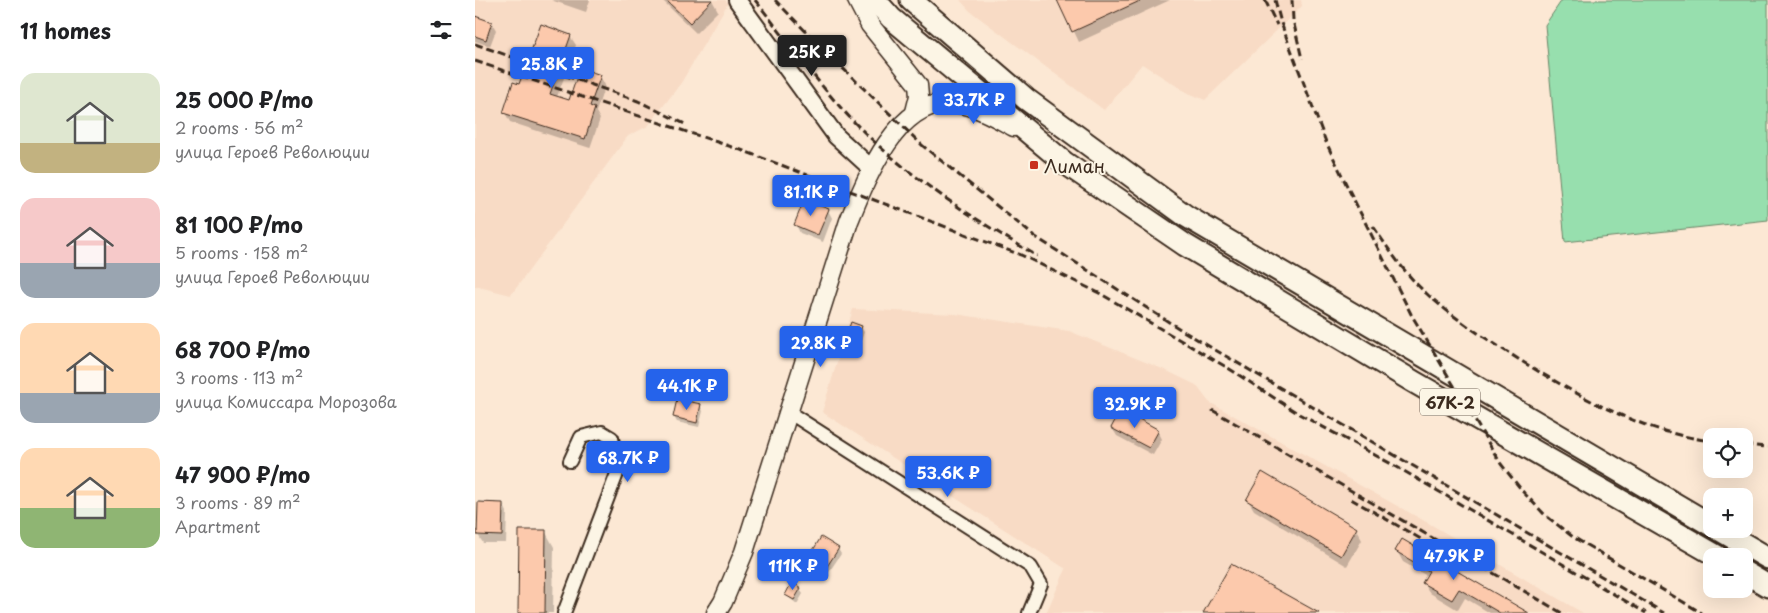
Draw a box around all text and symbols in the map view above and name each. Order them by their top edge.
text: 11 homes [20,14,111,46]
icon: filters [427,16,455,44]
pin: 25K ₽ [777,34,847,77]
text: 25K ₽ [789,39,835,63]
pin: 25.8K ₽ [506,46,598,89]
text: 25.8K ₽ [521,51,583,75]
pin: 33.7K ₽ [928,82,1020,125]
text: 25 000 ₽/mo [175,83,313,115]
text: 33.7K ₽ [943,87,1005,111]
icon: home [60,93,120,153]
text: 2 rooms · 56 m² [175,115,304,139]
text: улица Героев Революции [175,139,370,163]
place label: Лиман [1044,152,1105,179]
marker: Лиман [1028,159,1040,171]
pin: 81.1K ₽ [765,174,857,217]
text: 81.1K ₽ [783,179,839,203]
text: 81 100 ₽/mo [175,208,303,240]
icon: home [60,218,120,278]
text: 5 rooms · 158 m² [175,240,308,264]
text: улица Героев Революции [175,264,370,288]
pin: 29.8K ₽ [775,326,867,368]
text: 29.8K ₽ [791,330,851,354]
text: 68 700 ₽/mo [175,333,310,365]
icon: home [60,343,120,403]
text: 3 rooms · 113 m² [175,365,303,389]
pin: 44.1K ₽ [641,368,733,411]
text: 44.1K ₽ [657,373,717,397]
pin: 32.9K ₽ [1089,386,1181,429]
road number: 67К-2 [1420,388,1480,416]
text: улица Комиссара Морозова [175,389,397,413]
text: 32.9K ₽ [1104,391,1166,415]
map controls [1703,428,1753,598]
button: locate [1703,428,1753,478]
pin: 68.7K ₽ [582,440,674,483]
text: 68.7K ₽ [597,445,659,469]
pin: 53.6K ₽ [902,456,994,498]
text: 47 900 ₽/mo [175,458,310,490]
text: 53.6K ₽ [916,460,980,484]
icon: home [60,468,120,528]
button: + [1703,488,1753,538]
text: 3 rooms · 89 m² [175,490,300,514]
text: Apartment [175,514,260,538]
pin: 47.9K ₽ [1408,538,1500,581]
text: 47.9K ₽ [1424,543,1484,567]
pin: 111K ₽ [752,548,834,591]
button: − [1703,548,1753,598]
text: 111K ₽ [768,553,818,577]

